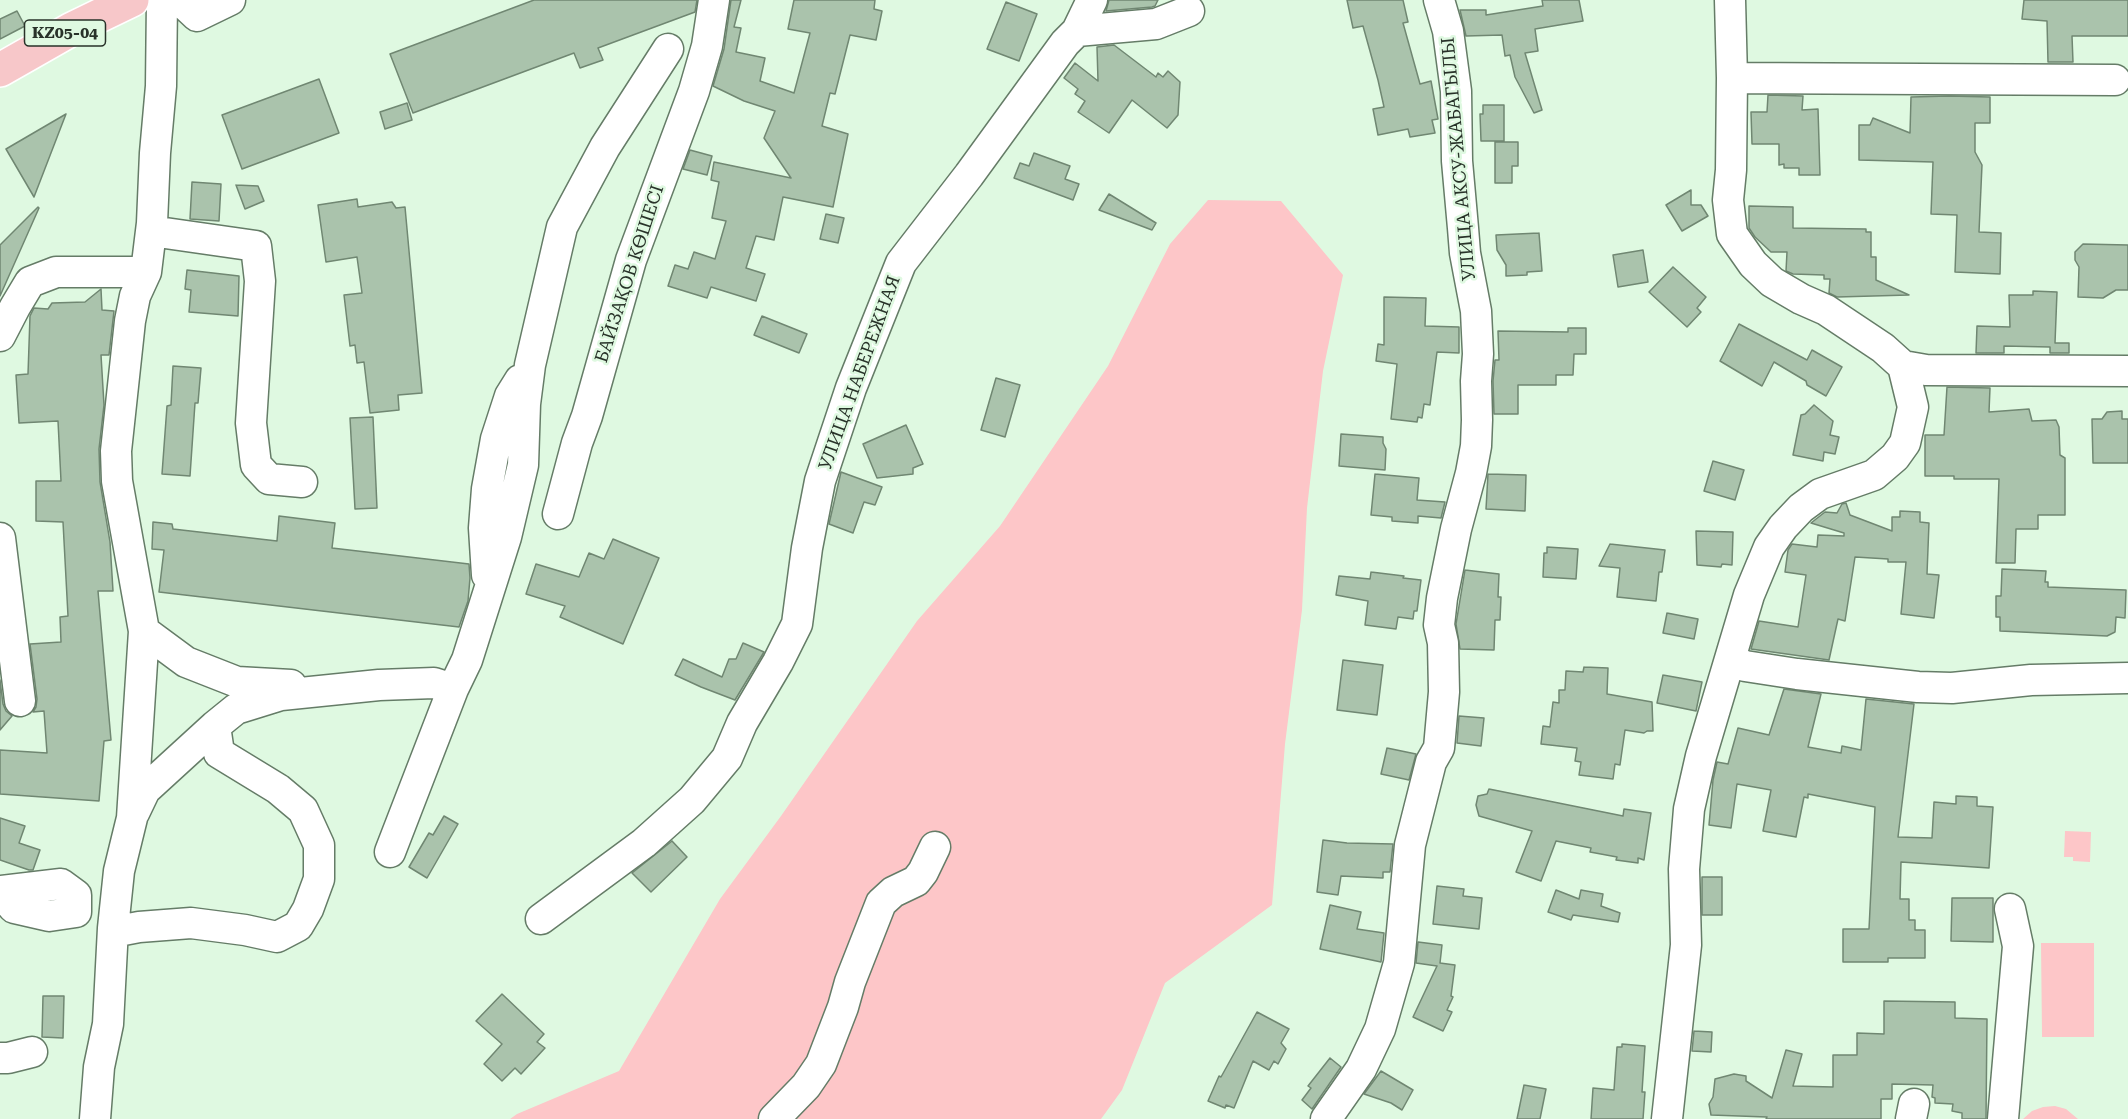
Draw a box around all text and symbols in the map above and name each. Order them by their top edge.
road number: KZ05-04 [25,20,106,46]
street label: УЛИЦА АКСУ-ЖАБАГЫЛЫ [1438,36,1480,282]
street label: БАЙЗАҚОВ КӨШЕСІ [591,182,669,366]
street label: УЛИЦА НАБЕРЕЖНАЯ [815,273,905,473]

